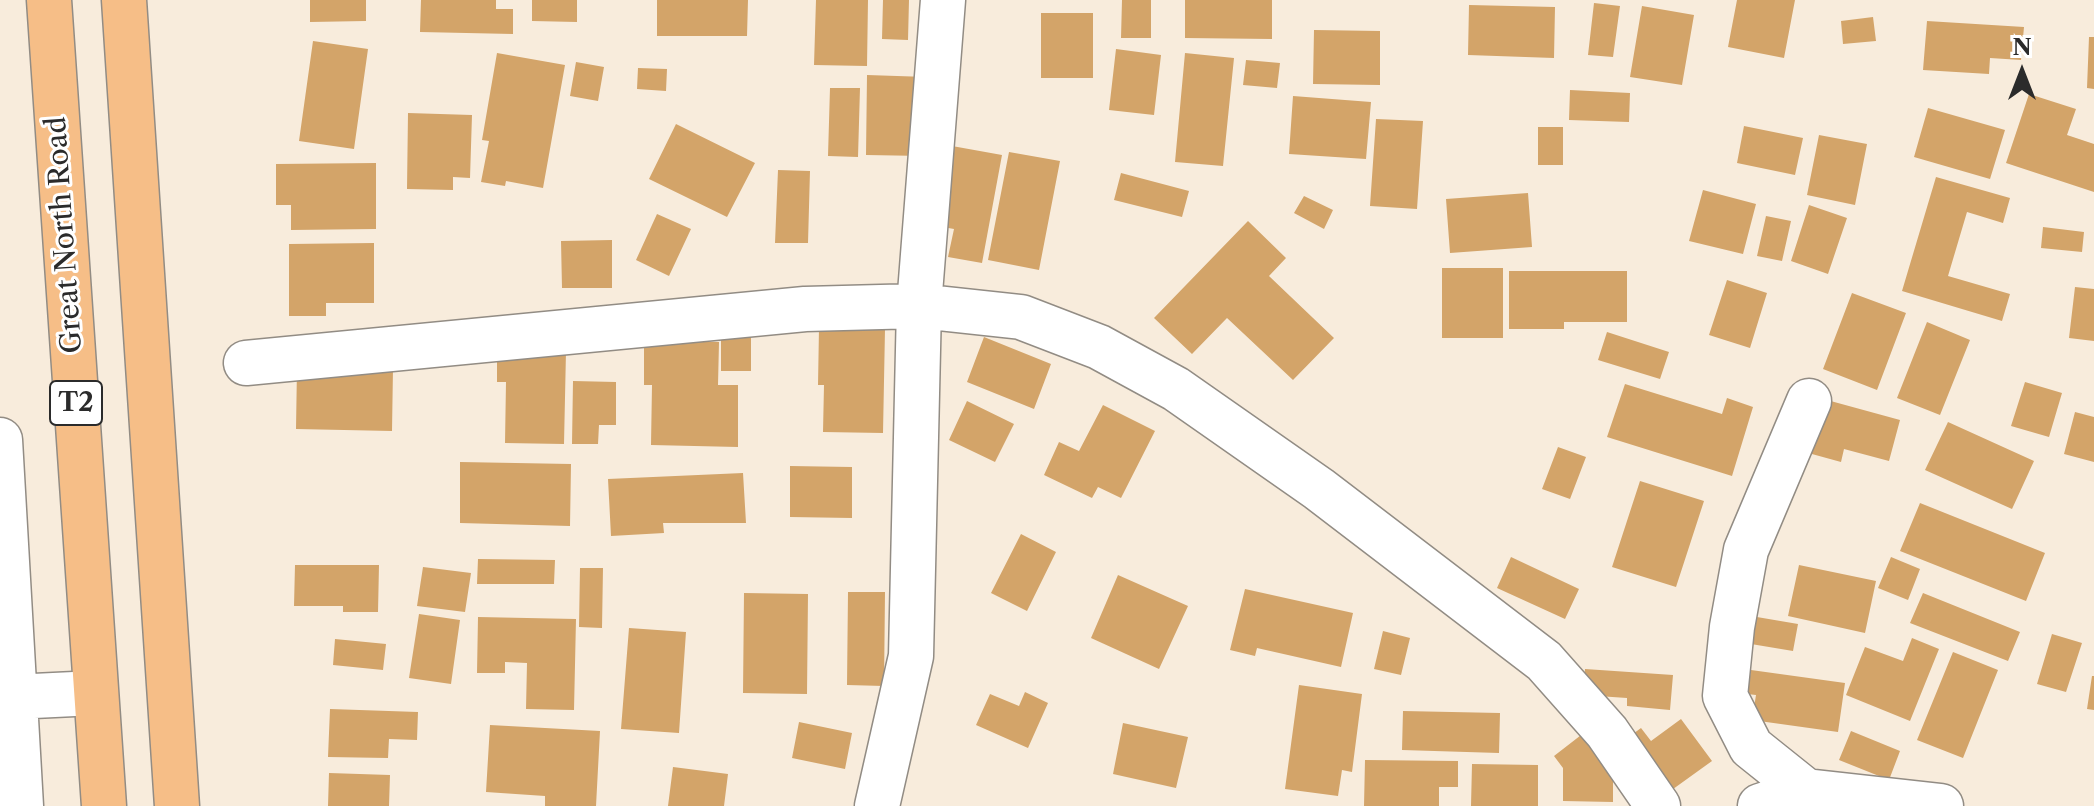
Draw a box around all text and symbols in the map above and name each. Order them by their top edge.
north arrow [1982,32,2062,112]
text: N [2012,34,2032,61]
street label: Great North Road [40,115,90,355]
road number: T2 [50,381,102,425]

